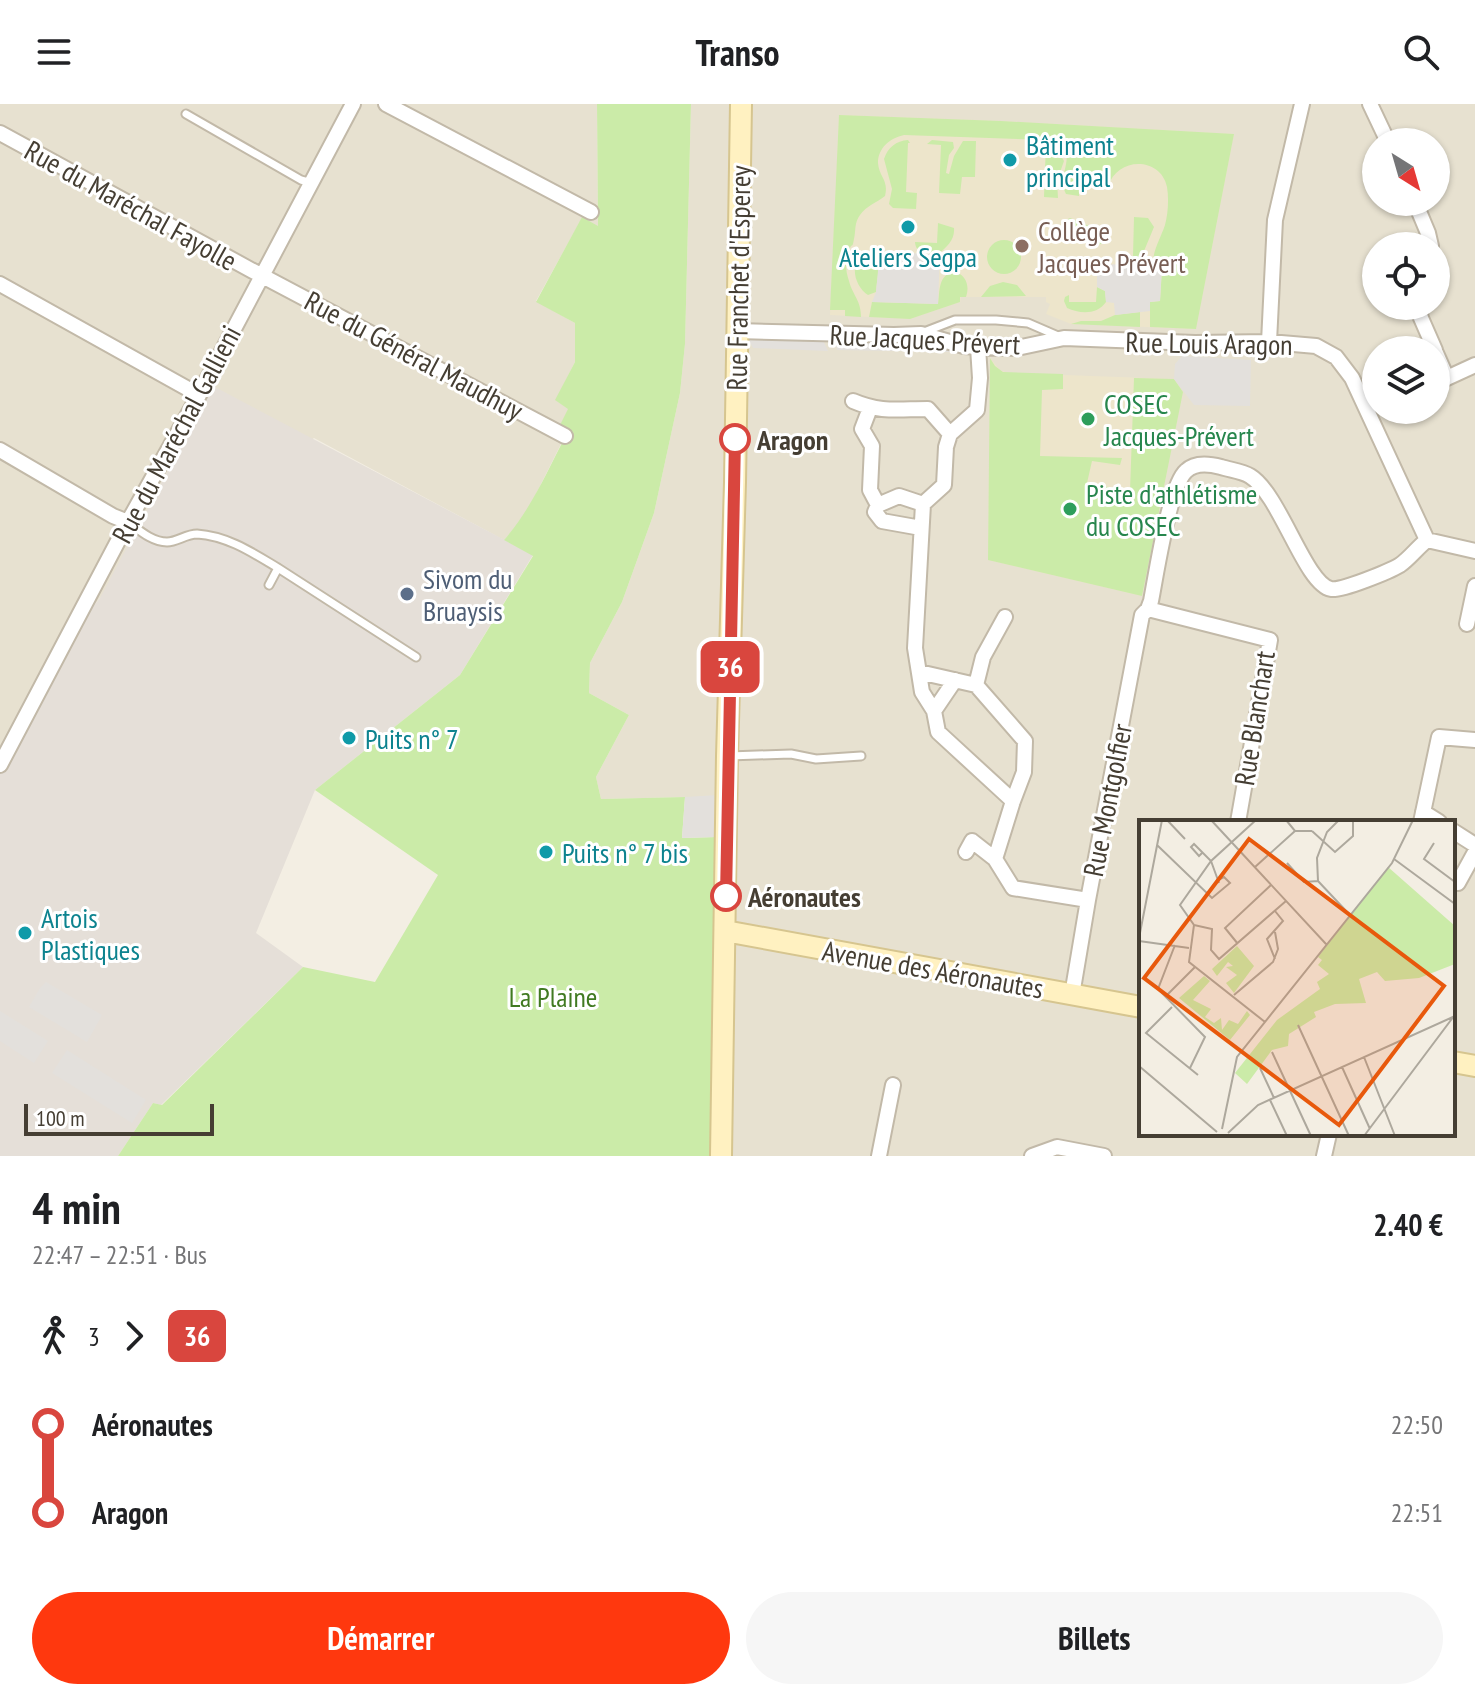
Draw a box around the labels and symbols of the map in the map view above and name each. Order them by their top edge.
place label: Bâtiment principal [1026,126,1114,195]
north arrow [1362,128,1450,216]
street label: Rue du Maréchal Fayolle [18,131,244,279]
marker: Bâtiment principal [1001,151,1019,169]
street label: Rue Franchet d'Esperey [718,165,758,391]
place label: Collège Jacques Prévert [1037,212,1186,281]
marker: Ateliers Segpa [899,218,917,236]
marker: Collège Jacques Prévert [1013,237,1031,255]
place label: Ateliers Segpa [839,238,977,275]
street label: Rue du Général Maudhuy [298,282,530,428]
street label: Rue Jacques Prévert [829,316,1022,362]
street label: Rue du Maréchal Gallieni [103,319,249,549]
street label: Rue Louis Aragon [1125,323,1293,363]
place label: COSEC Jacques-Prévert [1103,385,1254,454]
marker: COSEC Jacques-Prévert [1079,410,1097,428]
place label: Aragon [756,421,828,458]
marker: Aragon [720,424,750,454]
place label: Piste d'athlétisme du COSEC [1086,475,1257,544]
marker: Piste d'athlétisme du COSEC [1061,500,1079,518]
place label: Sivom du Bruaysis [423,560,512,629]
marker: Sivom du Bruaysis [398,585,416,603]
line badge: 36 [694,641,766,693]
street label: Rue Blanchart [1225,648,1283,788]
place label: Puits n° 7 [365,720,459,757]
street label: Rue Montgolfier [1074,720,1140,880]
marker: Puits n° 7 [340,729,358,747]
inset map [1139,820,1455,1136]
place label: Puits n° 7 bis [562,834,688,871]
marker: Puits n° 7 bis [537,843,555,861]
place label: Aéronautes [747,878,861,915]
marker: Aéronautes [711,881,741,911]
place label: Artois Plastiques [41,899,140,968]
marker: Artois Plastiques [16,924,34,942]
street label: Avenue des Aéronautes [820,931,1046,1007]
park label: La Plaine [509,978,597,1015]
scale bar [24,1100,214,1136]

